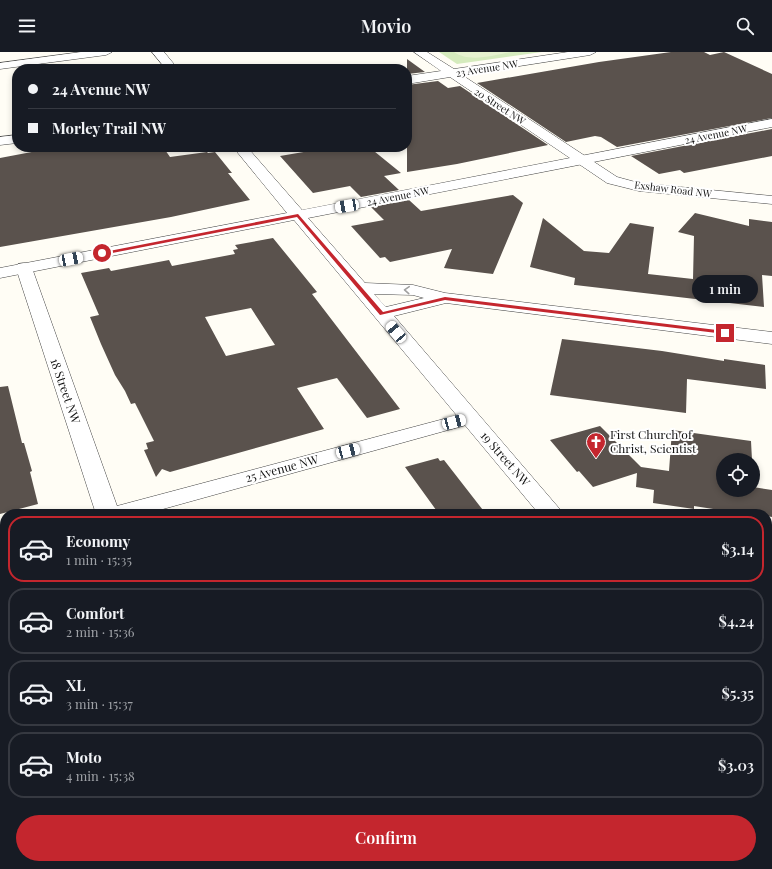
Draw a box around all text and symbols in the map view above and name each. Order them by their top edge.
text: Movio [361,14,411,38]
icon: menu [16,15,38,37]
icon: search [734,15,756,37]
street label: 23 Avenue NW [455,56,520,80]
text: 24 Avenue NW [52,79,150,99]
street label: 20 Street NW [472,84,529,128]
text: Morley Trail NW [52,118,166,138]
street label: 24 Avenue NW [684,121,749,147]
street label: Exshaw Road NW [634,177,713,201]
street label: 24 Avenue NW [366,183,431,209]
car [334,198,360,214]
route start [93,244,111,262]
car [58,251,84,267]
callout: 1 min [692,275,758,303]
text: 1 min [709,280,741,297]
one-way arrow [404,285,410,294]
car [384,319,408,345]
route end [716,324,734,342]
street label: 18 Street NW [47,356,85,426]
car [441,413,467,431]
place label: First Church of Christ, Scientist [610,426,697,456]
street label: 19 Street NW [477,427,534,489]
church icon: First Church of Christ, Scientist [585,431,607,459]
car [335,442,361,460]
street label: 25 Avenue NW [243,451,320,485]
map controls [716,453,760,497]
button: locate [716,453,760,497]
icon: car [18,531,54,567]
text: Economy [66,531,130,551]
text: $3.14 [721,539,754,559]
text: 1 min · 15:35 [66,551,132,568]
icon: car [18,603,54,639]
text: Comfort [66,603,124,623]
text: $4.24 [719,611,754,631]
text: 2 min · 15:36 [66,623,135,640]
icon: car [18,675,54,711]
text: XL [66,675,86,695]
text: $5.35 [722,683,754,703]
text: 3 min · 15:37 [66,695,133,712]
icon: car [18,747,54,783]
text: Moto [66,747,102,767]
text: $3.03 [718,755,754,775]
text: 4 min · 15:38 [66,767,135,784]
button: Confirm [16,815,756,861]

